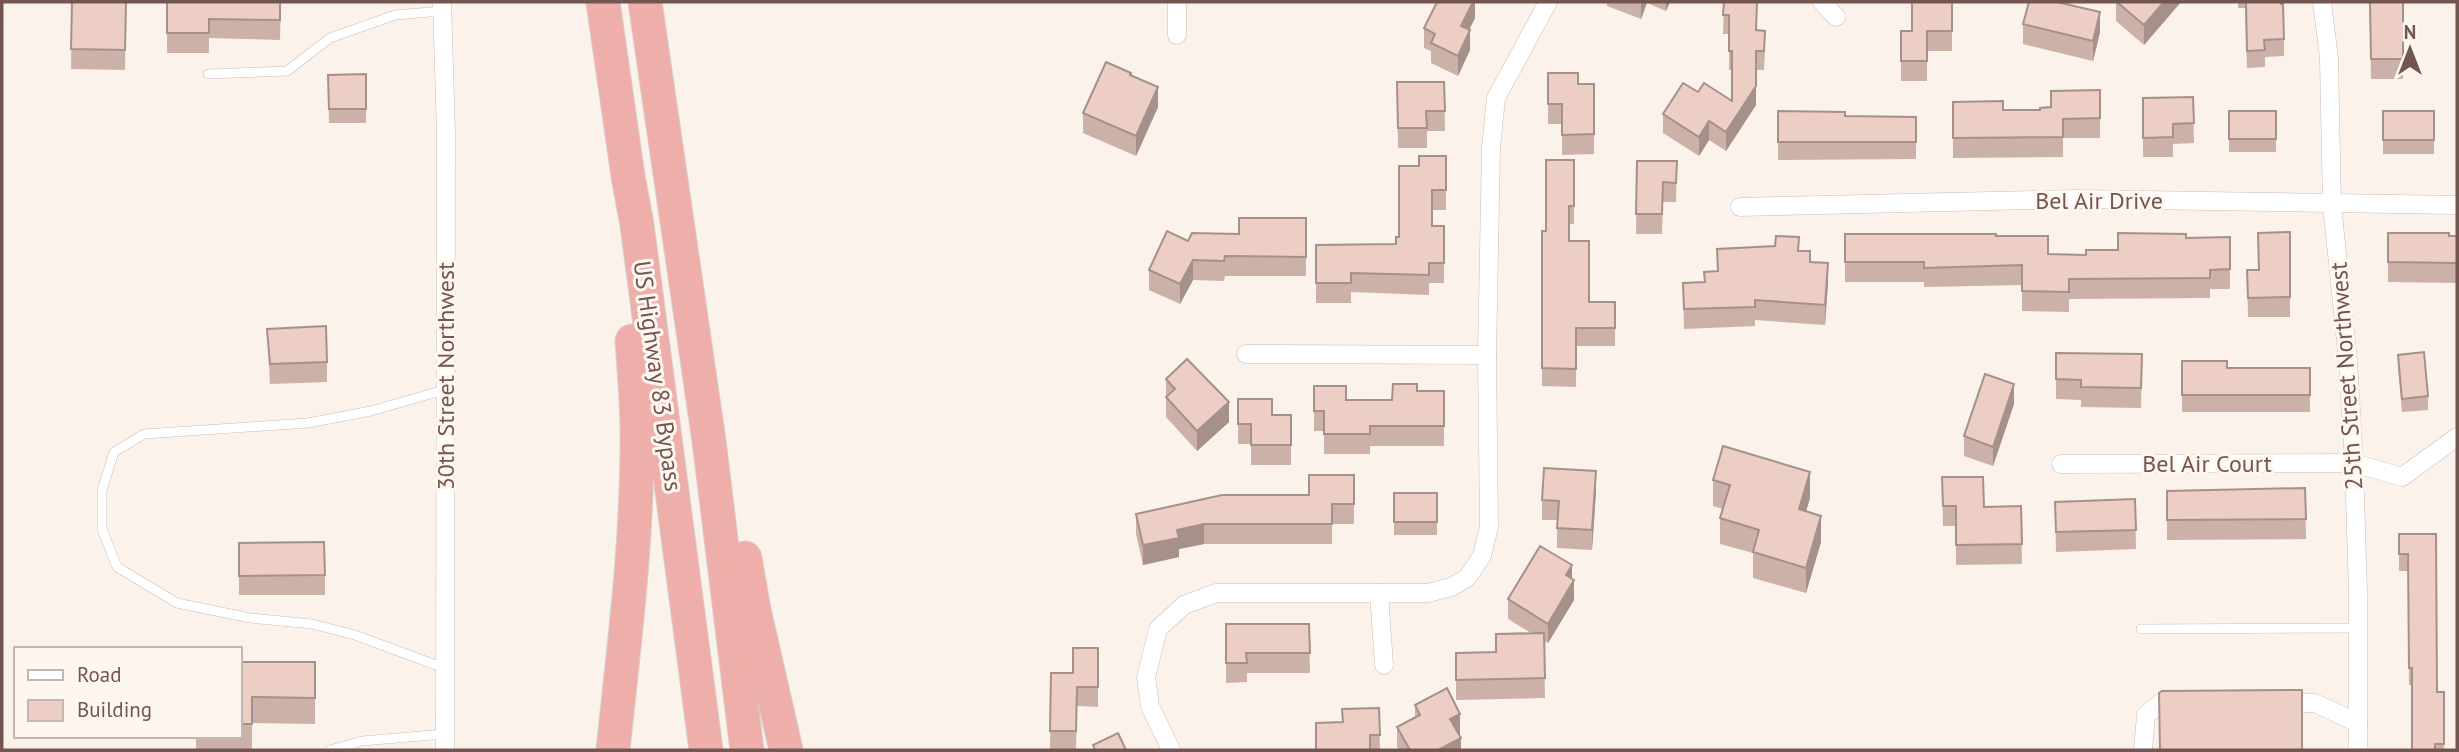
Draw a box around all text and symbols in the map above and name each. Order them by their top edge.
north arrow [2375,14,2445,84]
text: N [2404,20,2416,44]
street label: Bel Air Drive [2035,185,2163,216]
street label: US Highway 83 Bypass [626,259,690,493]
street label: 25th Street Northwest [2323,261,2369,491]
street label: 30th Street Northwest [430,262,461,490]
street label: Bel Air Court [2142,448,2272,479]
legend [14,647,242,738]
text: Road [77,661,121,688]
text: Building [77,696,152,723]

